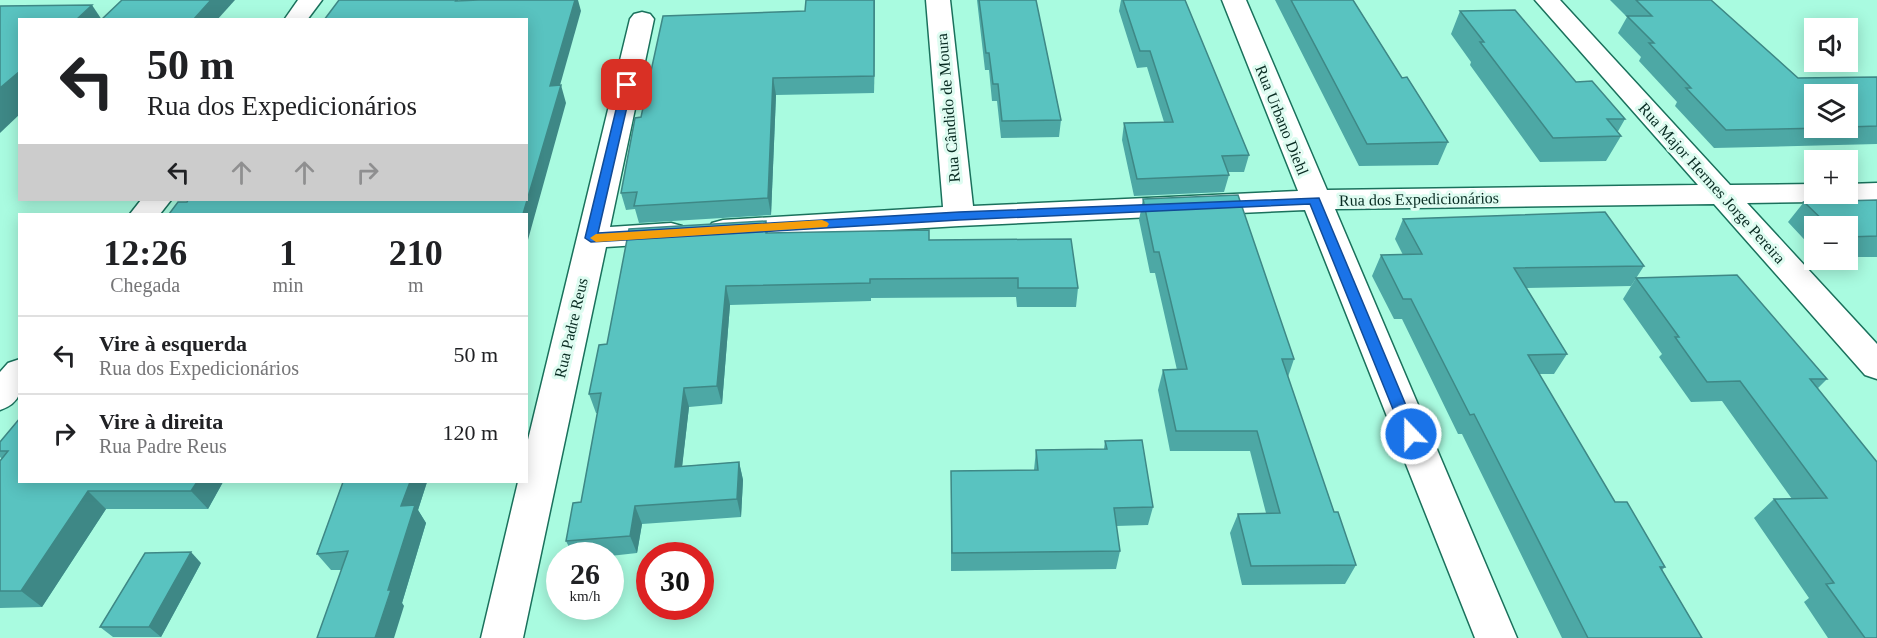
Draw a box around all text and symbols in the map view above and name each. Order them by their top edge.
map controls [1804,18,1858,270]
button: sound [1804,18,1858,72]
street label: Rua Cândido de Moura [933,33,963,183]
icon: left [48,42,126,120]
text: 50 m [147,42,235,88]
pin [601,59,652,110]
street label: Rua Urbano Diehl [1252,62,1312,178]
icon: arrive [610,68,643,101]
button: layers [1804,84,1858,138]
text: Rua dos Expedicionários [147,91,417,121]
street label: Rua Major Hermes Jorge Pereira [1635,99,1789,268]
button: + [1804,150,1858,204]
icon: left [162,156,195,189]
icon: ahead [225,156,258,189]
icon: ahead [288,156,321,189]
icon: right [351,156,384,189]
street label: Rua dos Expedicionários [1339,189,1499,210]
button: − [1804,216,1858,270]
text: 12:26 [103,233,187,273]
text: 1 [279,233,297,273]
text: 210 [389,233,443,273]
text: Chegada [110,274,180,296]
text: min [272,274,304,296]
text: m [408,274,424,296]
street label: Rua Padre Reus [551,276,591,380]
text: Vire à esquerda [99,331,247,356]
icon: left [48,339,81,372]
text: 50 m [453,342,498,367]
text: Rua dos Expedicionários [99,357,299,379]
position arrow [1379,402,1443,466]
text: Vire à direita [99,409,223,434]
icon: right [48,417,81,450]
text: 120 m [442,420,498,445]
text: Rua Padre Reus [99,435,227,457]
speed limit sign: 30 [636,542,714,620]
text: 26 [570,557,600,590]
text: km/h [570,588,600,604]

